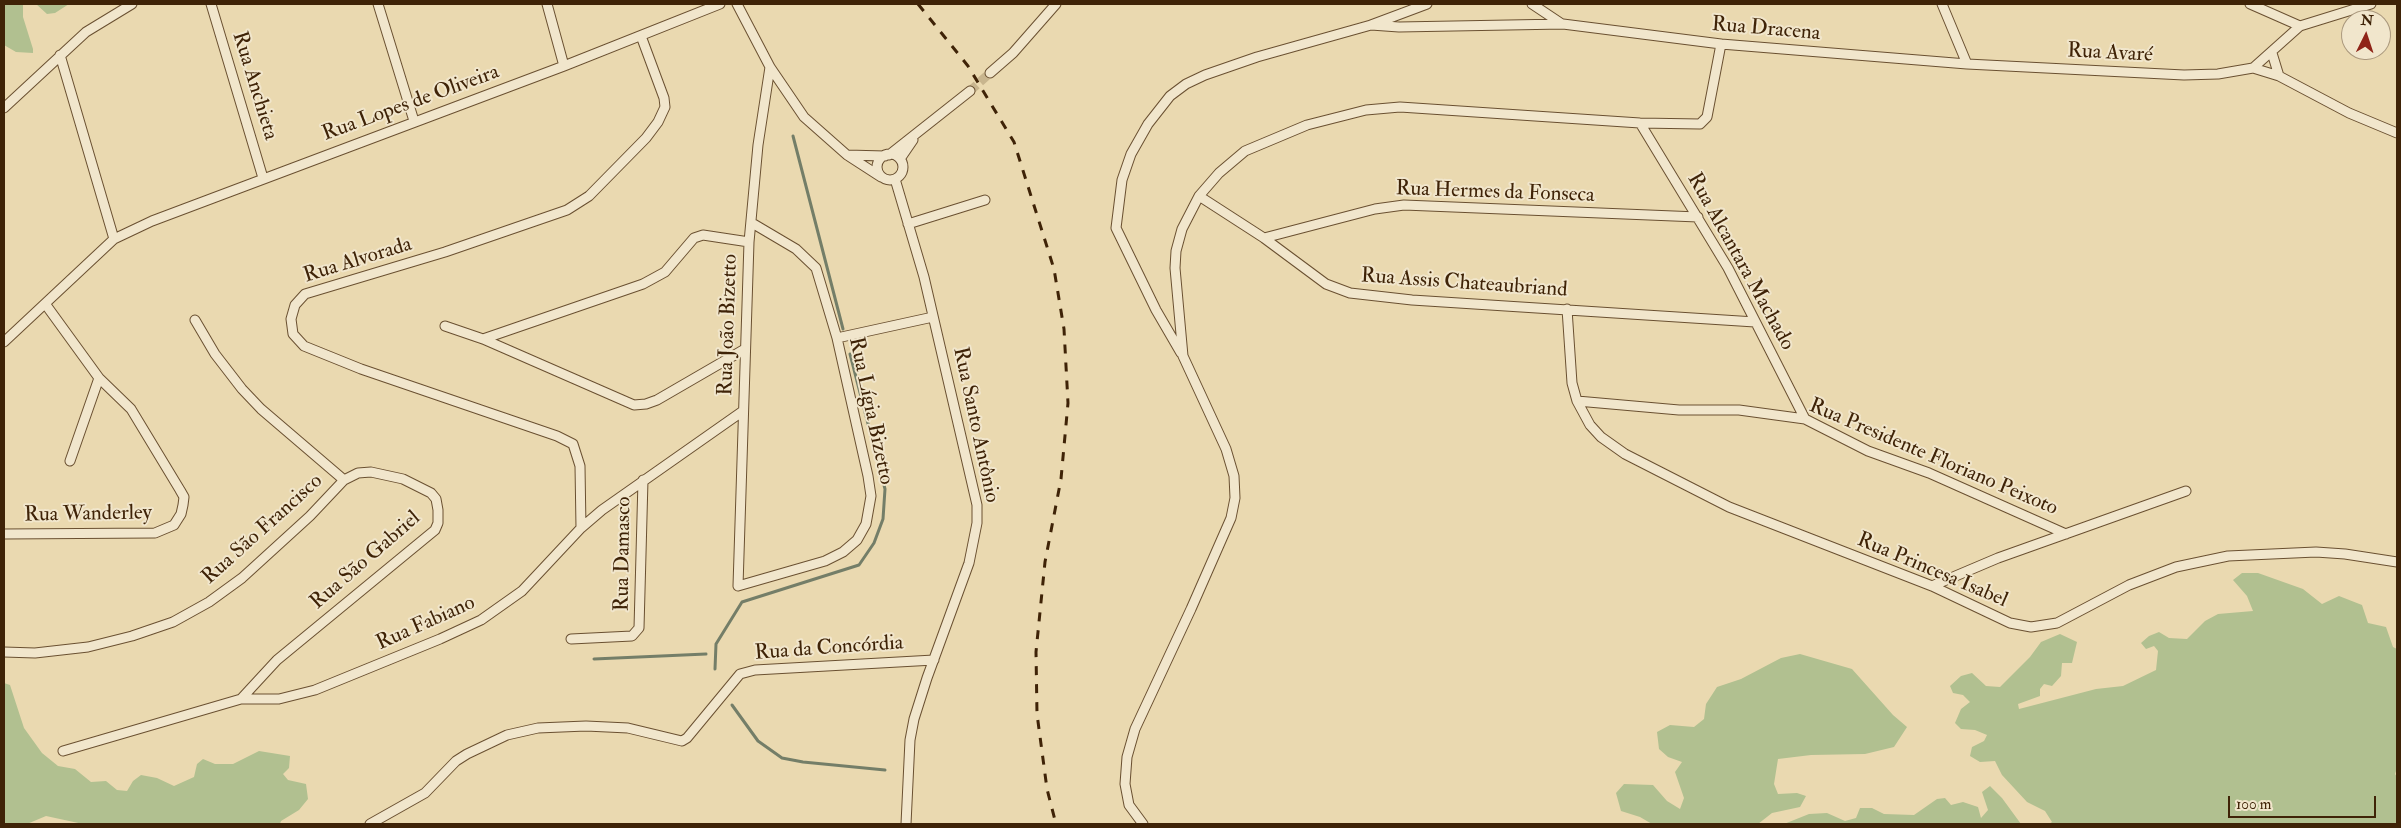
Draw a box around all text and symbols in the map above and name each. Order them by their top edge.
north arrow [2341,10,2391,60]
text: N [2360,12,2374,29]
street label: Rua Dracena [1711,13,1821,47]
street label: Rua Anchieta [226,29,282,143]
street label: Rua Avaré [2067,39,2153,69]
street label: Rua Lopes de Oliveira [319,60,503,148]
street label: Rua Alcantara Machado [1681,169,1799,355]
street label: Rua Hermes da Fonseca [1395,177,1595,209]
street label: Rua Alvorada [301,233,415,289]
street label: Rua João Bizetto [714,254,744,396]
street label: Rua Assis Chateaubriand [1360,264,1568,304]
street label: Rua Lígia Bizetto [842,335,898,487]
street label: Rua Santo Antônio [946,345,1004,505]
street label: Rua Presidente Floriano Peixoto [1805,394,2061,522]
street label: Rua São Francisco [198,469,328,591]
street label: Rua Damasco [610,496,638,612]
street label: Rua Wanderley [24,501,152,529]
street label: Rua São Gabriel [306,506,426,616]
street label: Rua Princesa Isabel [1853,528,2011,614]
street label: Rua Fabiano [373,591,479,657]
street label: Rua da Concórdia [754,631,904,667]
scale bar [2231,786,2378,818]
text: 100 m [2236,795,2271,814]

